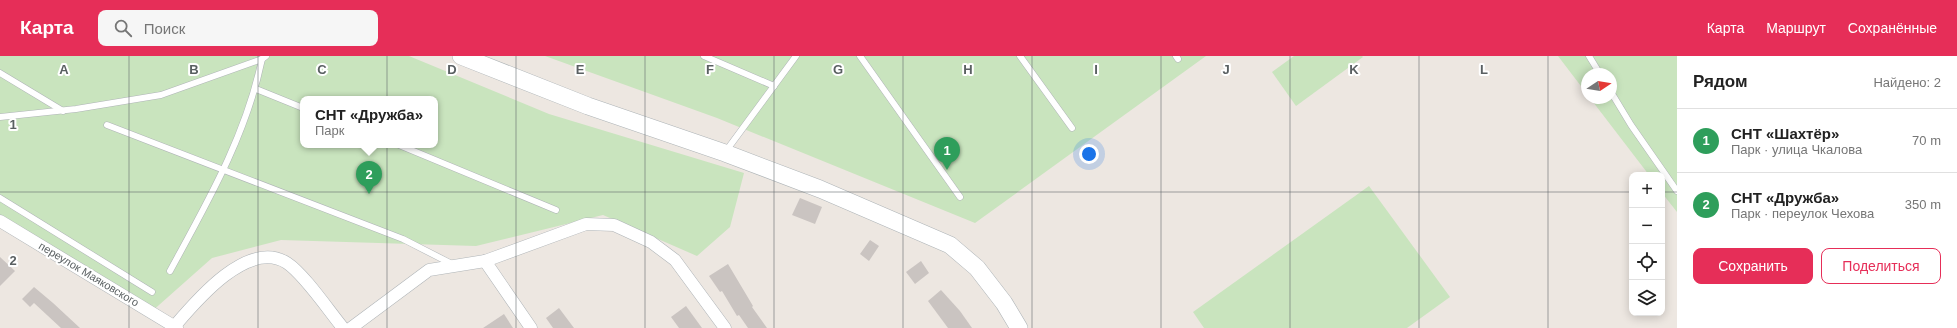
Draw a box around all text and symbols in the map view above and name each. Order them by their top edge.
search box [98,10,378,46]
text: Карта [20,17,74,38]
icon: search [112,17,134,39]
text: Поиск [144,20,185,37]
text: Карта [1707,20,1744,36]
text: Маршрут [1766,20,1826,36]
text: Сохранённые [1848,20,1937,36]
text: A [59,62,69,77]
text: B [189,62,199,77]
text: C [317,62,327,77]
text: D [447,62,457,77]
text: E [576,62,585,77]
text: F [706,62,714,77]
text: G [833,62,843,77]
text: H [963,62,973,77]
text: I [1094,62,1098,77]
text: J [1222,62,1230,77]
text: K [1349,62,1359,77]
text: L [1480,62,1488,77]
north arrow [1581,68,1617,104]
text: Рядом [1693,72,1748,91]
text: Найдено: 2 [1873,75,1941,90]
popup [300,96,438,148]
text: СНТ «Дружба» [315,106,423,123]
text: 1 [9,117,17,132]
text: Парк [315,123,344,138]
text: СНТ «Шахтёр» [1731,125,1839,142]
text: 1 [1702,133,1710,148]
text: 70 m [1912,133,1941,148]
pin: 1 [934,137,960,170]
text: Парк · улица Чкалова [1731,142,1862,157]
your location [1079,144,1099,164]
pin: 2 [356,161,382,194]
map controls [1629,172,1665,316]
button: + [1629,172,1665,208]
text: СНТ «Дружба» [1731,189,1839,206]
text: 2 [1702,197,1710,212]
text: 350 m [1905,197,1941,212]
text: Парк · переулок Чехова [1731,206,1874,221]
button: − [1629,208,1665,244]
street label: переулок Маяковского [37,239,141,309]
button: locate [1629,244,1665,280]
button: Сохранить [1693,248,1813,284]
button: Поделиться [1821,248,1941,284]
text: 2 [9,253,17,268]
button: layers [1629,280,1665,316]

